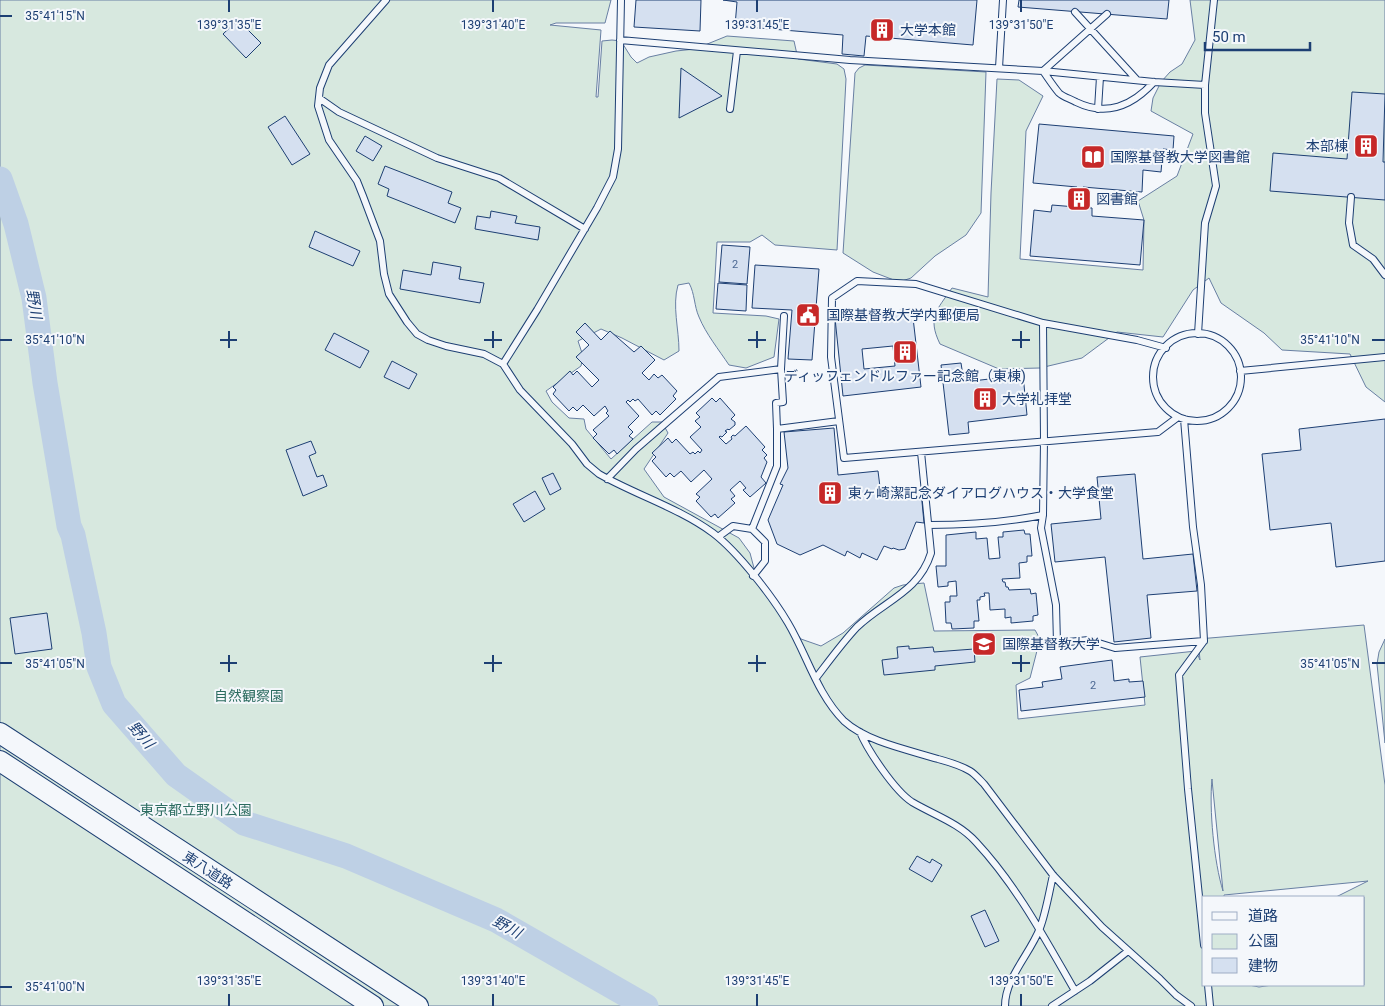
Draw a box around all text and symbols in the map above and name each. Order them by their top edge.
text: 35°41'15"N [25,9,85,23]
building icon: 大学本館 [869,17,895,43]
text: 139°31'35"E [197,18,261,32]
text: 139°31'40"E [461,18,525,32]
text: 139°31'45"E [725,18,789,32]
text: 139°31'50"E [989,18,1053,32]
scale bar [1205,20,1310,52]
place label: 大学本館 [900,22,956,38]
text: 50 m [1212,28,1246,46]
building icon: 本部棟 [1353,133,1379,159]
place label: 本部棟 [1306,138,1348,154]
library icon: 国際基督教大学図書館 [1080,144,1106,170]
place label: 国際基督教大学図書館 [1110,149,1250,165]
building icon: 図書館 [1066,186,1092,212]
place label: 図書館 [1096,191,1138,207]
house number: 2 [732,258,738,271]
water label: 野川 [23,288,46,322]
public building icon: 国際基督教大学内郵便局 [795,302,821,328]
place label: 国際基督教大学内郵便局 [826,307,980,323]
text: 35°41'10"N [25,333,85,347]
text: 35°41'10"N [1300,333,1360,347]
building icon: ディッフェンドルファー記念館（東棟) [892,339,918,365]
place label: ディッフェンドルファー記念館（東棟) [784,368,1026,385]
building icon: 大学礼拝堂 [972,386,998,412]
place label: 大学礼拝堂 [1002,391,1072,407]
building icon: 東ヶ崎潔記念ダイアログハウス・大学食堂 [817,480,843,506]
place label: 東ヶ崎潔記念ダイアログハウス・大学食堂 [848,485,1114,501]
school or university icon: 国際基督教大学 [971,631,997,657]
place label: 国際基督教大学 [1002,636,1100,652]
text: 35°41'05"N [25,657,85,671]
text: 35°41'05"N [1300,657,1360,671]
house number: 2 [1090,679,1096,692]
park label: 自然観察園 [214,688,284,704]
water label: 野川 [124,718,159,754]
park label: 東京都立野川公園 [140,802,252,818]
street label: 東八道路 [180,848,236,892]
legend [1202,896,1365,986]
text: 道路 [1248,907,1278,925]
water label: 野川 [490,912,526,943]
text: 公園 [1248,932,1278,950]
text: 建物 [1248,957,1278,975]
text: 139°31'35"E [197,974,261,988]
text: 139°31'40"E [461,974,525,988]
text: 139°31'45"E [725,974,789,988]
text: 139°31'50"E [989,974,1053,988]
text: 35°41'00"N [25,980,85,994]

